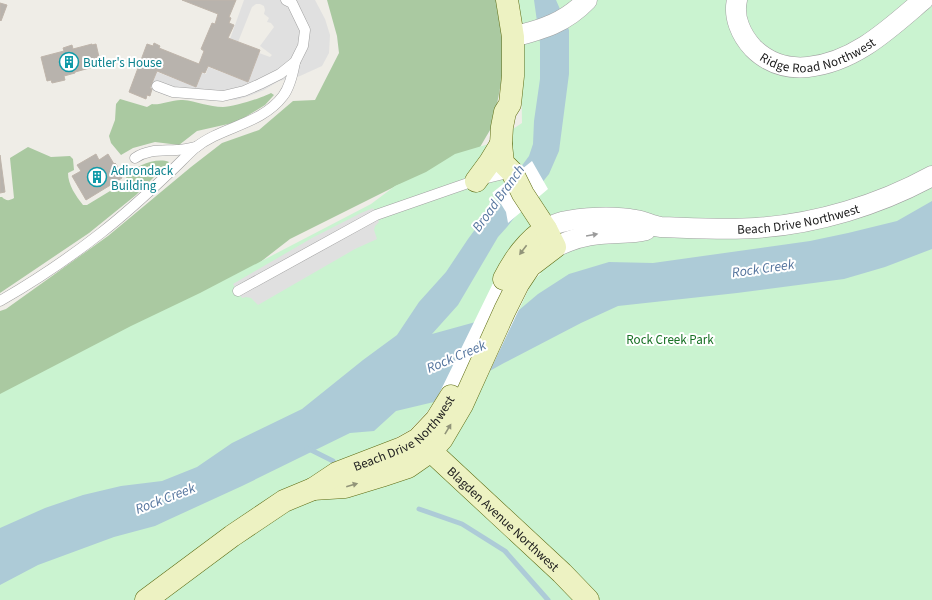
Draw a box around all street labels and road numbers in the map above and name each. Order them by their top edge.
street label: Ridge Road Northwest [756,33,880,77]
street label: Beach Drive Northwest [737,200,862,239]
street label: Beach Drive Northwest [351,392,459,476]
street label: Blagden Avenue Northwest [443,463,563,576]

